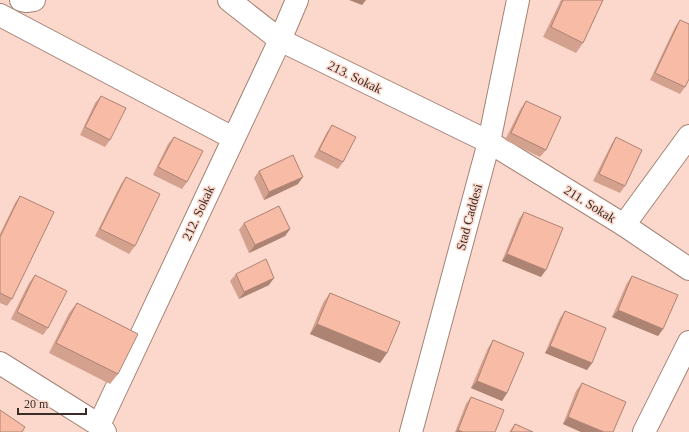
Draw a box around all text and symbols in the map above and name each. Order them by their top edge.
street label: 213. Sokak [325,57,385,97]
street label: Stad Caddesi [453,182,485,252]
street label: 211. Sokak [561,182,619,226]
street label: 212. Sokak [179,183,217,243]
scale bar [18,390,86,416]
text: 20 m [24,397,49,411]

